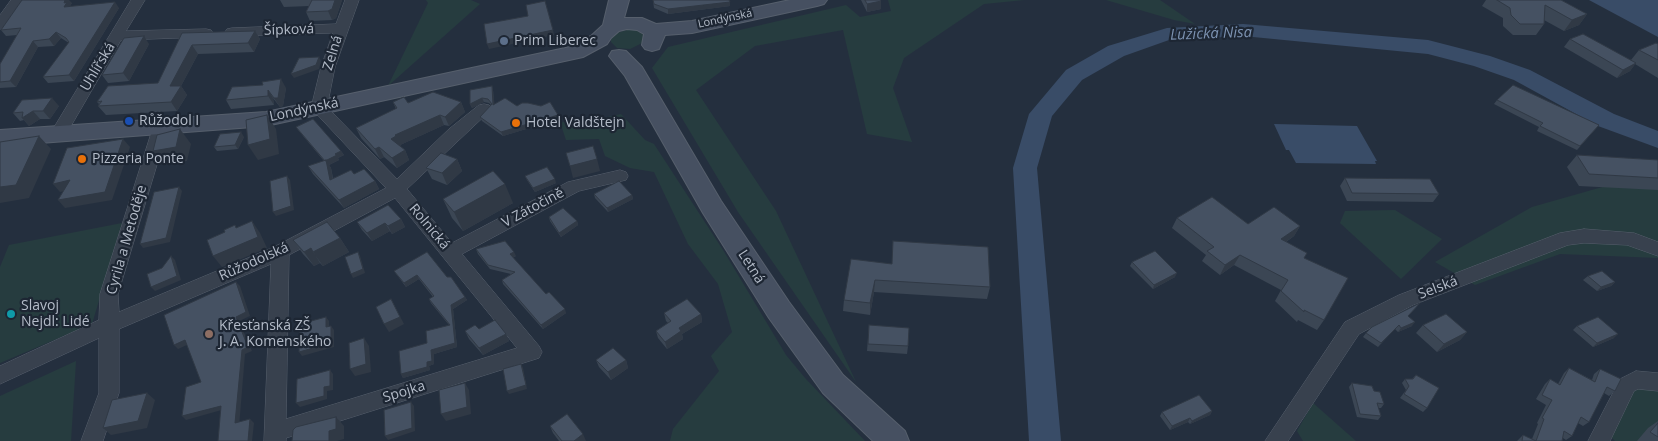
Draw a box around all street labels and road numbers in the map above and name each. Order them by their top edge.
street label: Londýnská [697,7,753,31]
street label: Šípková [264,21,314,39]
street label: Zelná [320,33,346,73]
street label: Uhlířská [77,40,119,94]
street label: Londýnská [268,94,340,126]
street label: Cyrila a Metoděje [103,183,151,297]
street label: V Zátočině [499,185,567,231]
street label: Rolnická [405,201,453,253]
street label: Růžodolská [217,239,291,285]
street label: Letná [734,247,768,287]
street label: Selská [1416,273,1460,303]
street label: Spojka [381,378,427,406]

